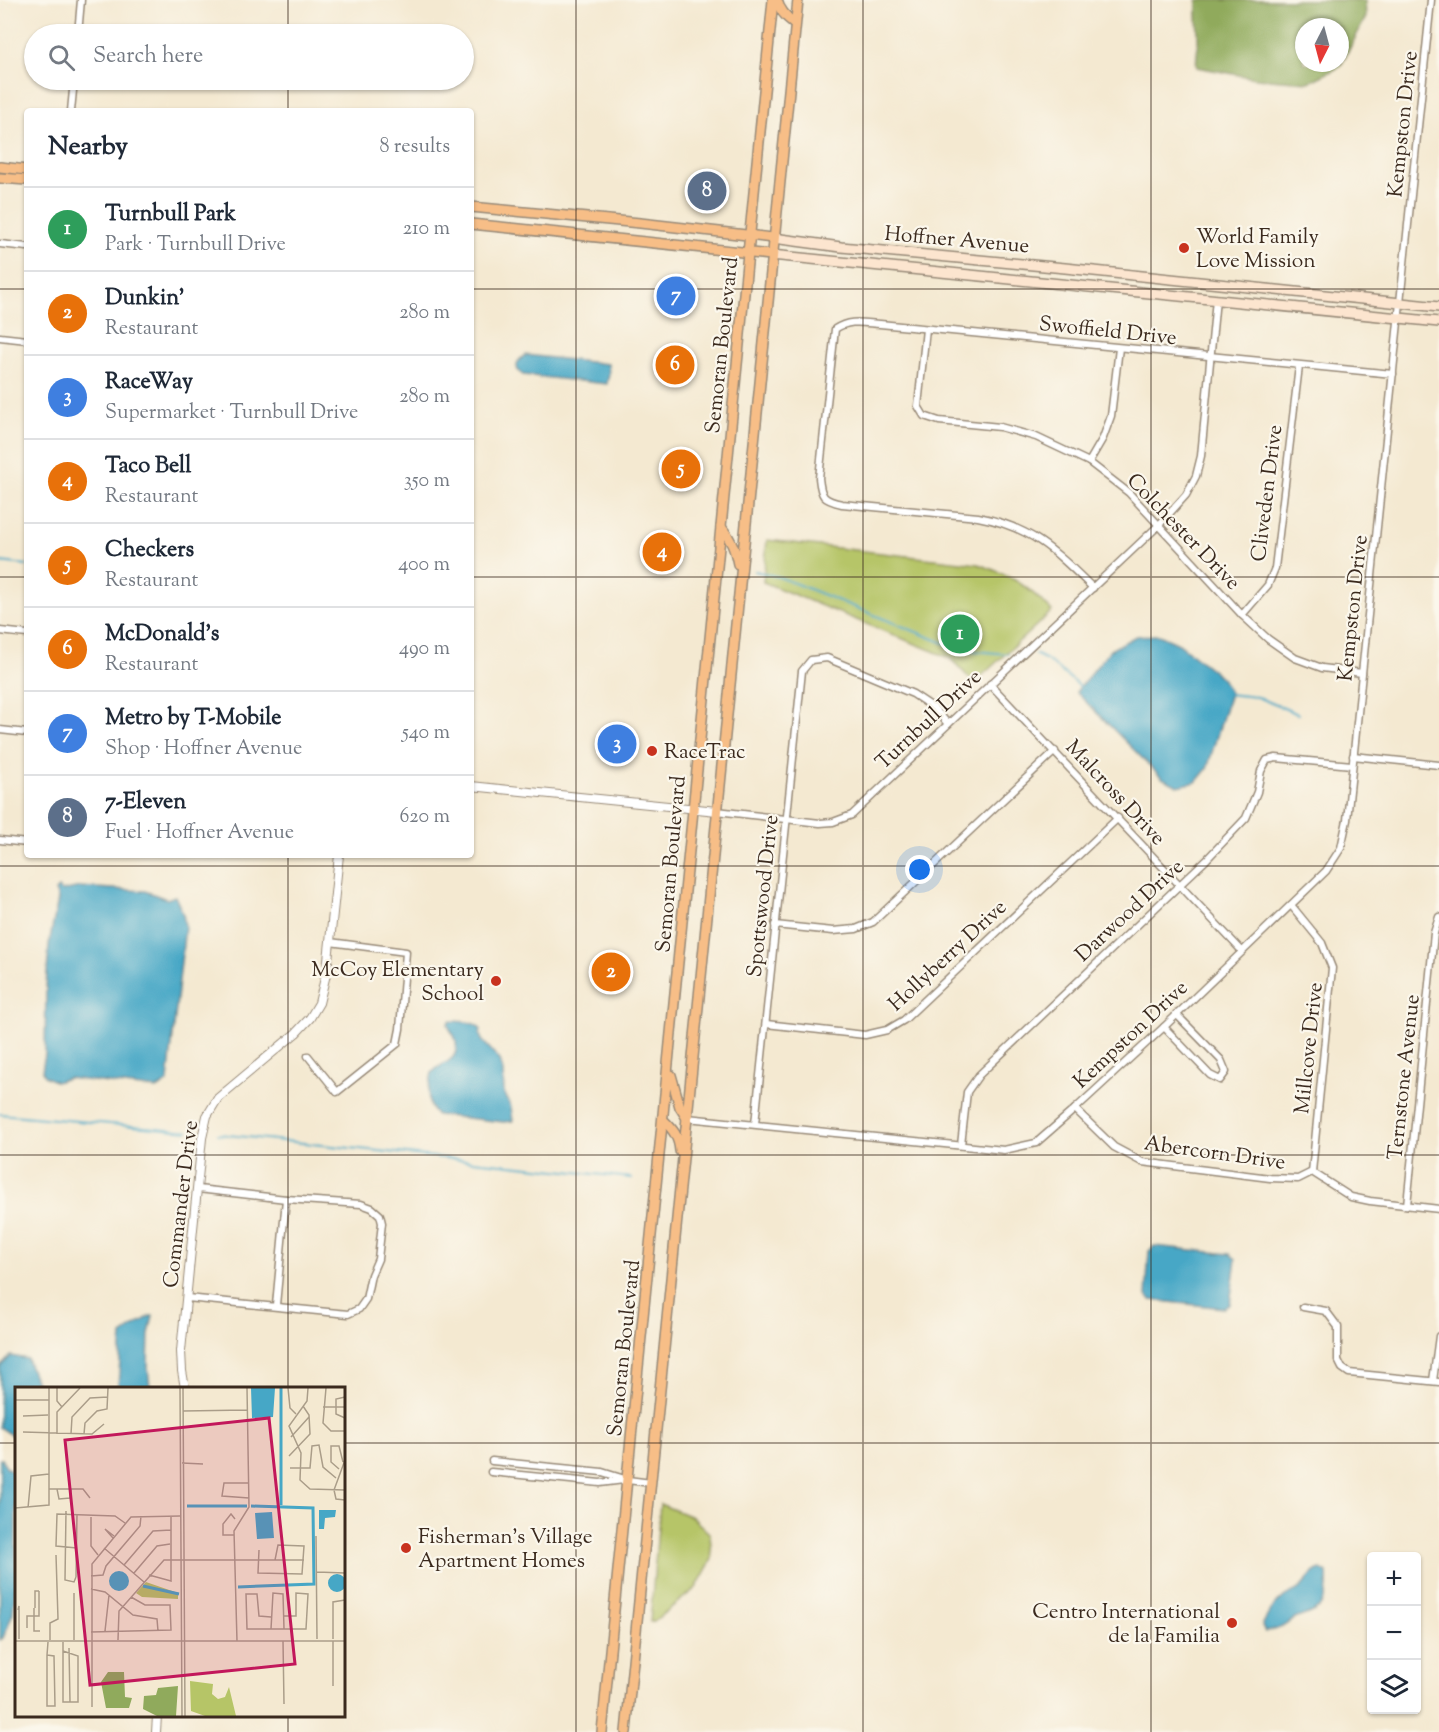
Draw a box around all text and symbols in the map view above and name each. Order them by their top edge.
north arrow [1295,18,1349,72]
search box [24,24,474,90]
icon: search [45,41,78,74]
text: Search here [93,41,203,73]
street label: Kempston Drive [1381,49,1427,199]
text: Nearby [48,129,128,166]
text: 8 results [379,133,450,162]
pin: 8 [688,168,726,213]
text: Turnbull Park [105,199,236,231]
text: 1 [64,215,71,244]
text: 210 m [403,215,450,244]
street label: Hoffner Avenue [883,220,1031,262]
place label: World Family Love Mission [1196,223,1319,277]
text: Park · Turnbull Drive [105,231,286,260]
marker: World Family Love Mission [1177,241,1191,255]
street label: Semoran Boulevard [699,255,747,435]
pin: 7 [656,274,696,318]
text: Dunkin' [105,283,185,315]
text: 2 [63,299,72,328]
text: 280 m [399,299,450,328]
street label: Swoffield Drive [1038,310,1178,354]
text: Restaurant [105,315,198,344]
pin: 6 [656,342,694,388]
text: RaceWay [105,367,193,399]
text: 3 [63,383,72,412]
text: 280 m [399,383,450,412]
text: Supermarket · Turnbull Drive [105,399,358,428]
street label: Cliveden Drive [1245,423,1291,563]
pin: 5 [662,446,700,492]
text: Taco Bell [105,451,191,483]
text: 4 [62,467,73,496]
text: 350 m [404,467,450,496]
street label: Colchester Drive [1119,467,1246,598]
text: Restaurant [105,483,198,512]
pin: 4 [642,530,682,574]
street label: Kempston Drive [1331,533,1377,683]
text: Checkers [105,535,194,567]
text: 5 [64,551,71,580]
text: 400 m [398,551,450,580]
text: Restaurant [105,567,198,596]
pin: 1 [940,612,980,656]
text: McDonald's [105,619,219,651]
text: 6 [63,635,72,664]
text: 490 m [399,635,450,664]
text: Restaurant [105,651,198,680]
street label: Turnbull Drive [870,663,989,778]
text: Metro by T-Mobile [105,703,281,735]
text: 7 [62,719,73,748]
text: 540 m [402,719,450,748]
pin: 3 [598,722,636,766]
street label: Malcross Drive [1058,734,1172,853]
text: Shop · Hoffner Avenue [105,735,302,764]
place label: RaceTrac [664,738,746,768]
marker: RaceTrac [645,744,659,758]
street label: Semoran Boulevard [649,774,695,954]
text: 7-Eleven [105,787,186,819]
text: 8 [63,803,73,832]
text: 620 m [400,803,450,832]
street label: Spottswood Drive [741,814,787,979]
text: Fuel · Hoffner Avenue [105,819,294,848]
street label: Darwood Drive [1069,853,1191,970]
your location [905,855,934,884]
street label: Hollyberry Drive [882,894,1014,1019]
pin: 2 [592,950,630,994]
place label: McCoy Elementary School [311,956,485,1010]
marker: McCoy Elementary School [489,974,503,988]
street label: Kempston Drive [1067,974,1195,1097]
street label: Millcove Drive [1288,981,1332,1116]
street label: Ternstone Avenue [1381,993,1429,1162]
street label: Commander Drive [157,1119,207,1290]
street label: Abercorn Drive [1142,1129,1287,1179]
street label: Semoran Boulevard [601,1258,649,1438]
inset map [15,1387,345,1717]
place label: Fisherman's Village Apartment Homes [418,1523,593,1577]
marker: Fisherman's Village Apartment Homes [399,1541,413,1555]
map controls [1367,1552,1421,1714]
button: + [1367,1552,1421,1606]
place label: Centro International de la Familia [1032,1598,1220,1652]
button: − [1367,1606,1421,1660]
marker: Centro International de la Familia [1225,1616,1239,1630]
button: layers [1367,1660,1421,1714]

